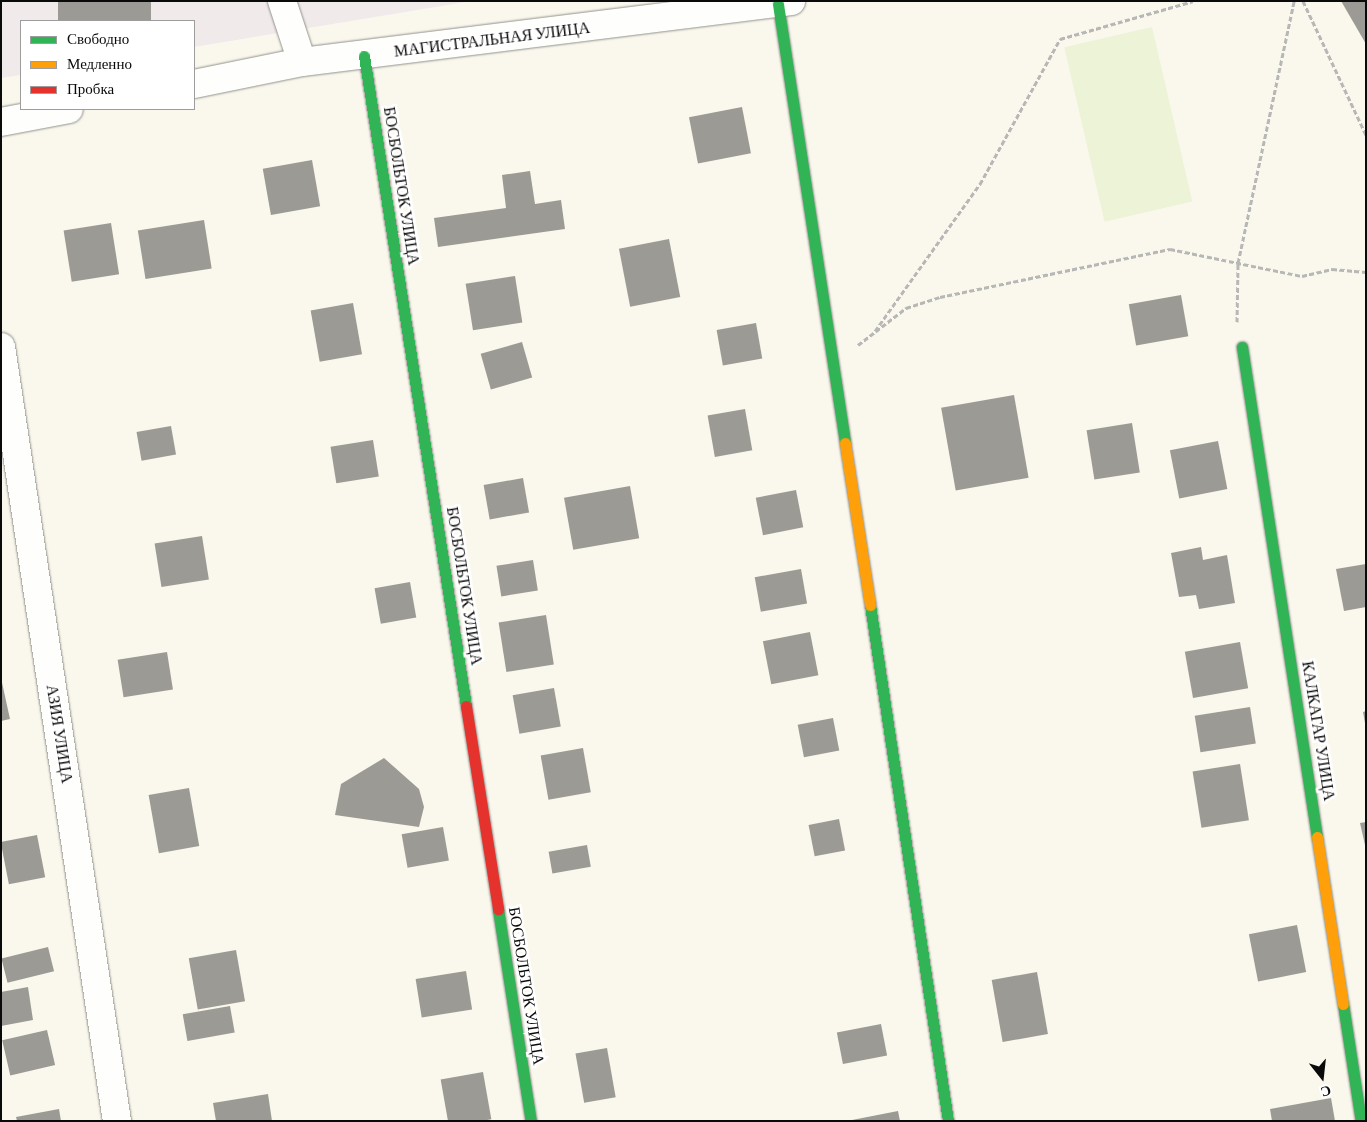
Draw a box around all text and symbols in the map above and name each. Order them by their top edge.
street label: МАГИСТРАЛЬНАЯ УЛИЦА [393,18,591,62]
legend [20,20,195,110]
text: Свободно [67,31,129,47]
text: Медленно [67,56,132,72]
text: Пробка [67,81,114,97]
street label: БОСБОЛЬТОК УЛИЦА [379,105,423,267]
street label: БОСБОЛЬТОК УЛИЦА [442,505,486,667]
street label: КАЛКАГАР УЛИЦА [1297,660,1339,802]
street label: АЗИЯ УЛИЦА [42,683,76,785]
street label: БОСБОЛЬТОК УЛИЦА [504,905,548,1067]
north arrow [1297,1052,1347,1102]
text: С [1319,1082,1333,1101]

